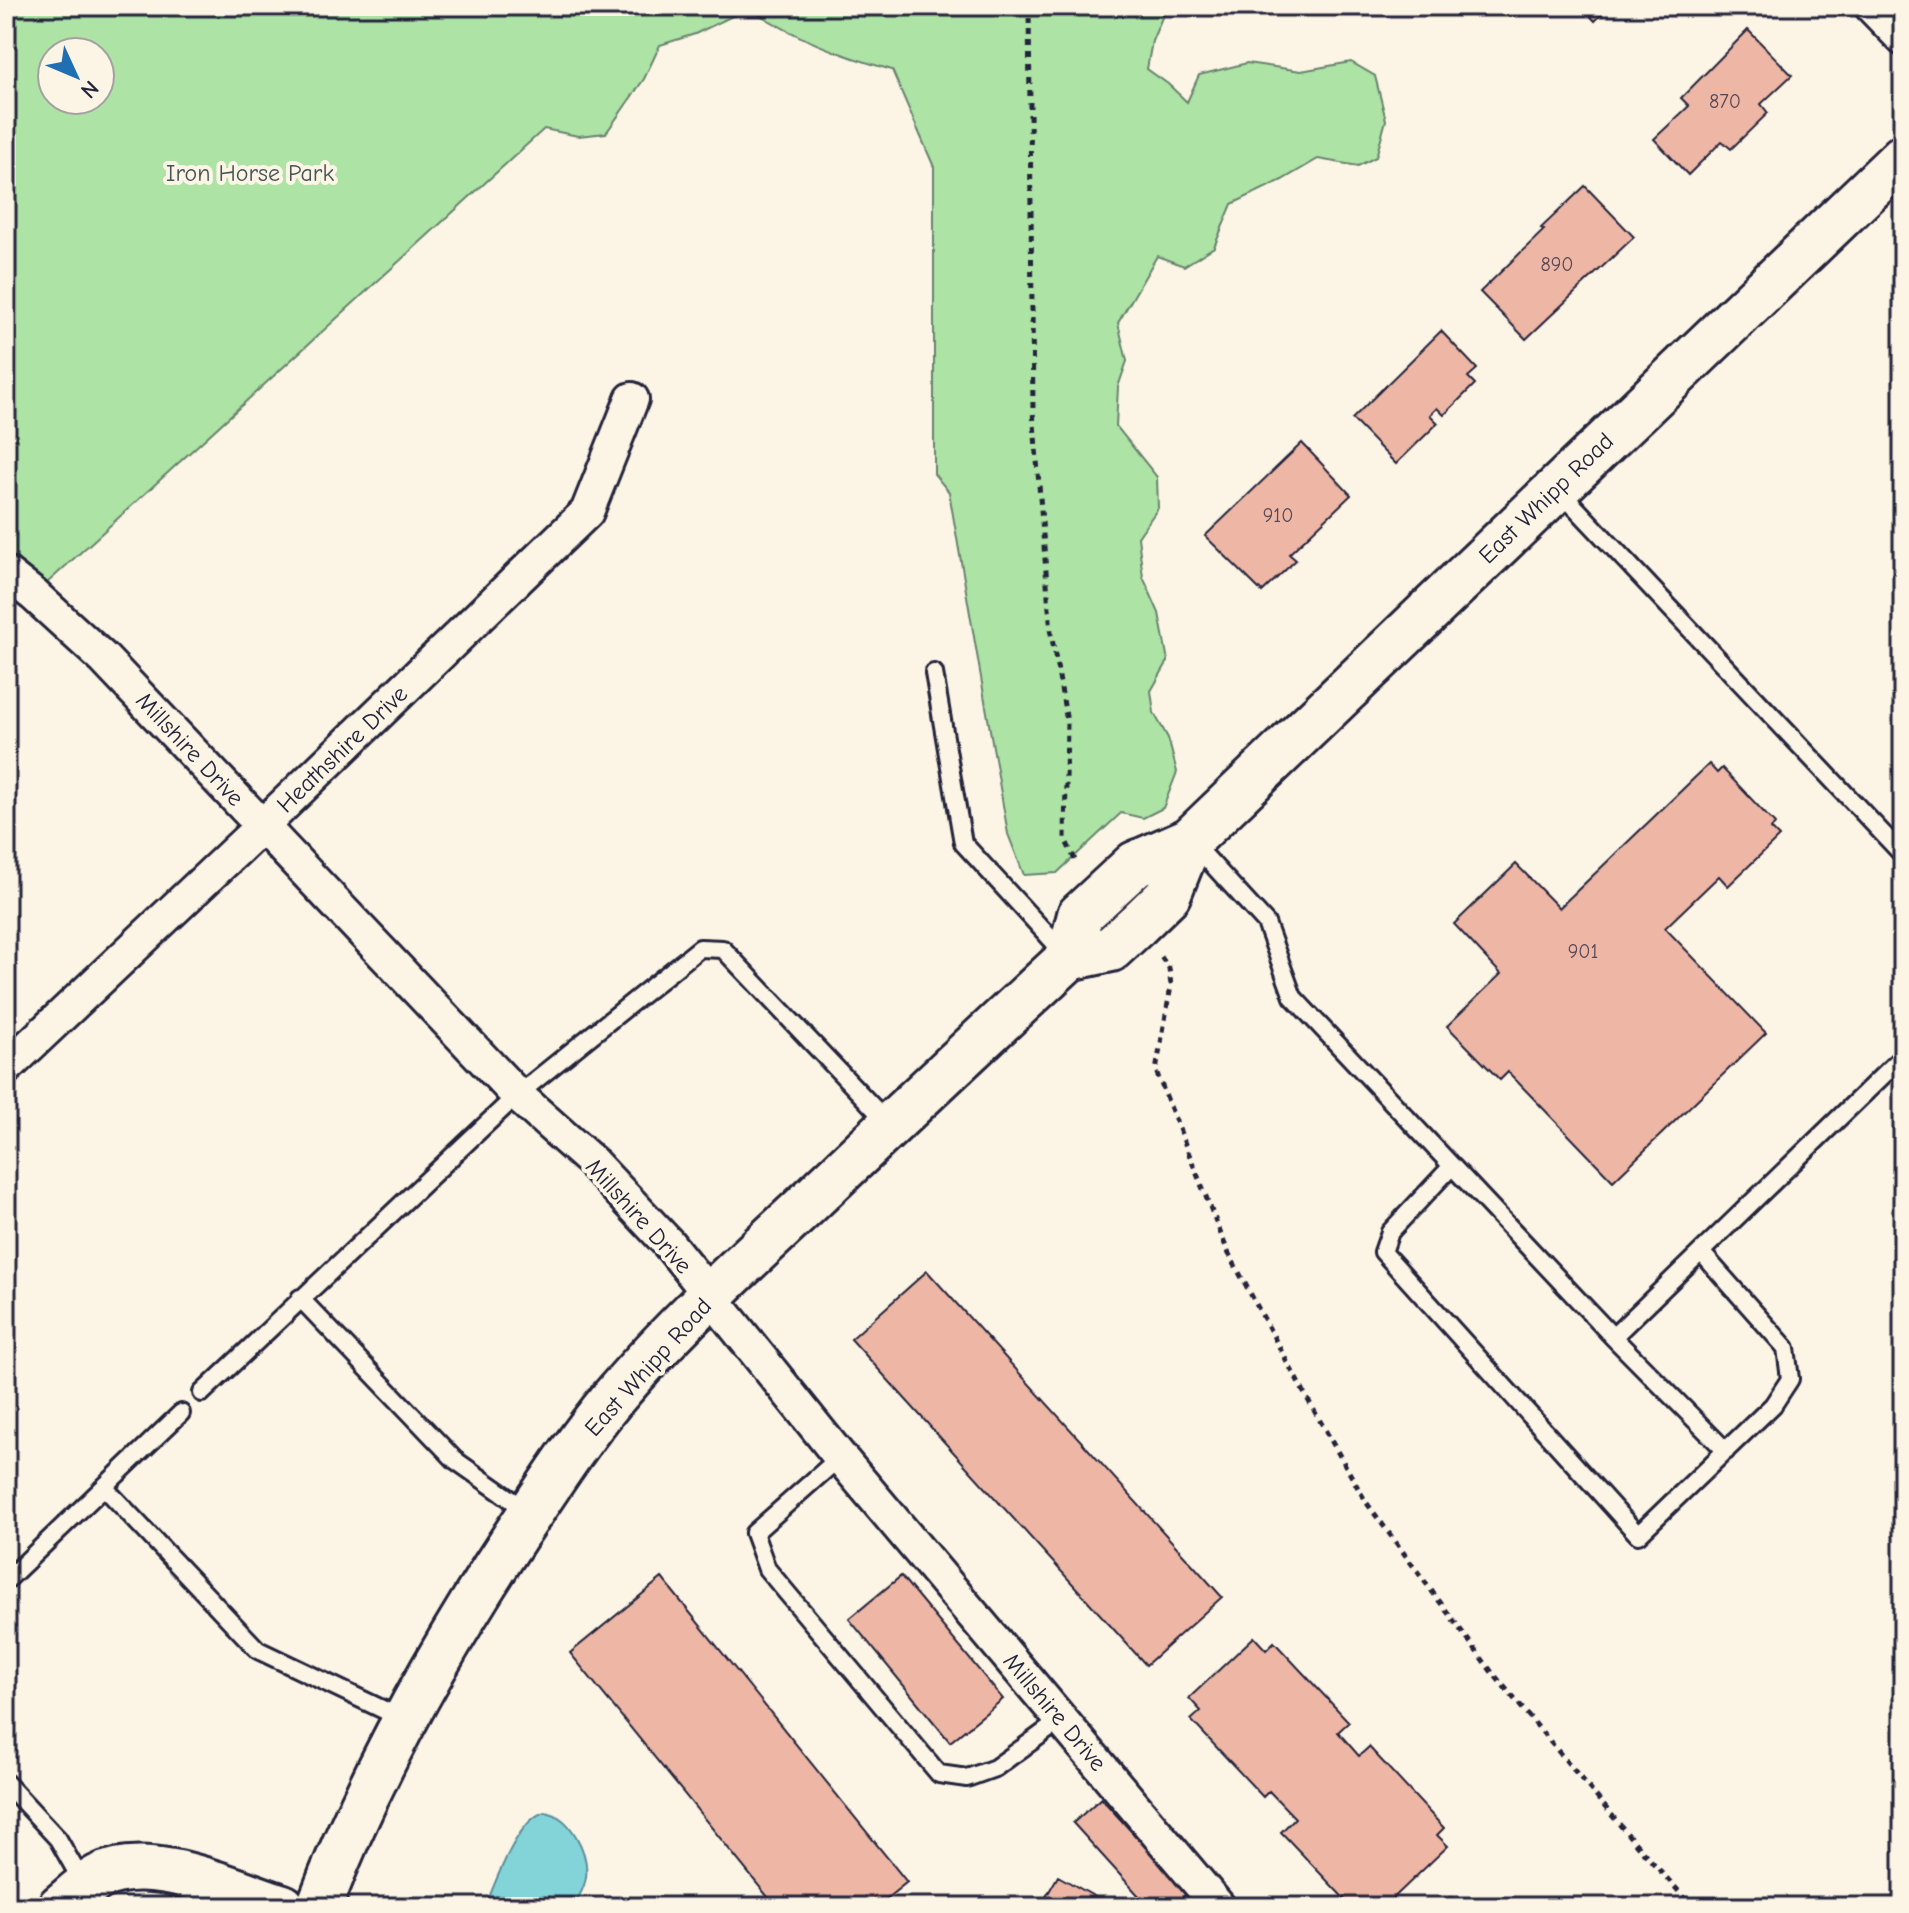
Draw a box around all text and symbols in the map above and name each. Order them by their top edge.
north arrow [36,36,116,116]
text: N [75,75,104,103]
house number: 870 [1709,90,1741,113]
park label: Iron Horse Park [166,159,334,187]
house number: 890 [1540,253,1574,276]
street label: East Whipp Road [1473,427,1619,569]
house number: 910 [1263,504,1293,527]
street label: Heathshire Drive [271,680,413,818]
street label: Millshire Drive [130,686,250,812]
house number: 901 [1568,940,1598,963]
street label: Millshire Drive [580,1153,698,1279]
street label: East Whipp Road [579,1292,717,1442]
street label: Millshire Drive [998,1647,1112,1777]

